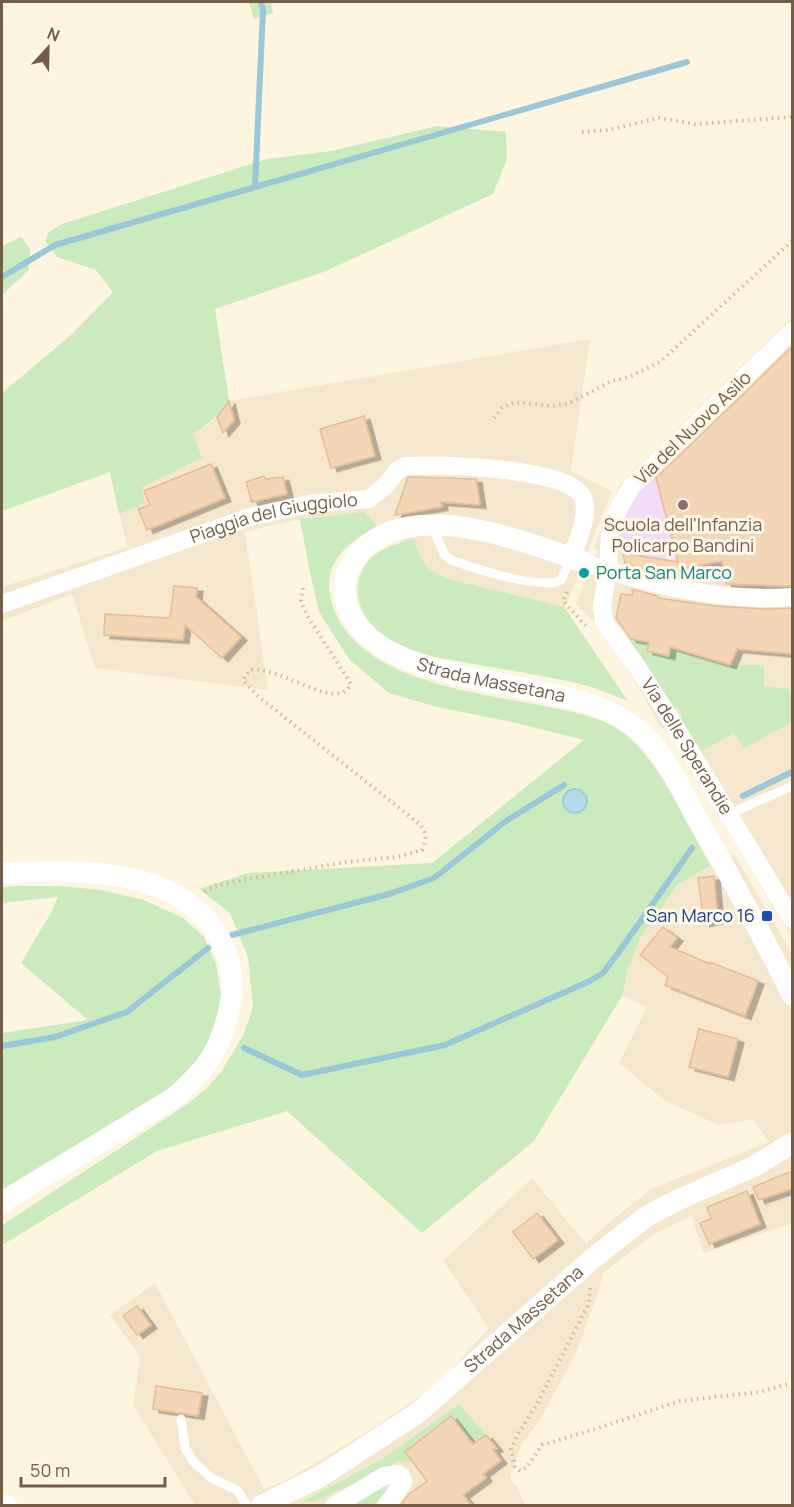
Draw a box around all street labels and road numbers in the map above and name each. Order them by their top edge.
street label: Via del Nuovo Asilo [629,365,756,489]
street label: Piaggia del Giuggiolo [186,487,358,548]
street label: Strada Massetana [414,651,568,708]
street label: Via delle Sperandie [636,673,739,819]
street label: Strada Massetana [459,1260,588,1378]

